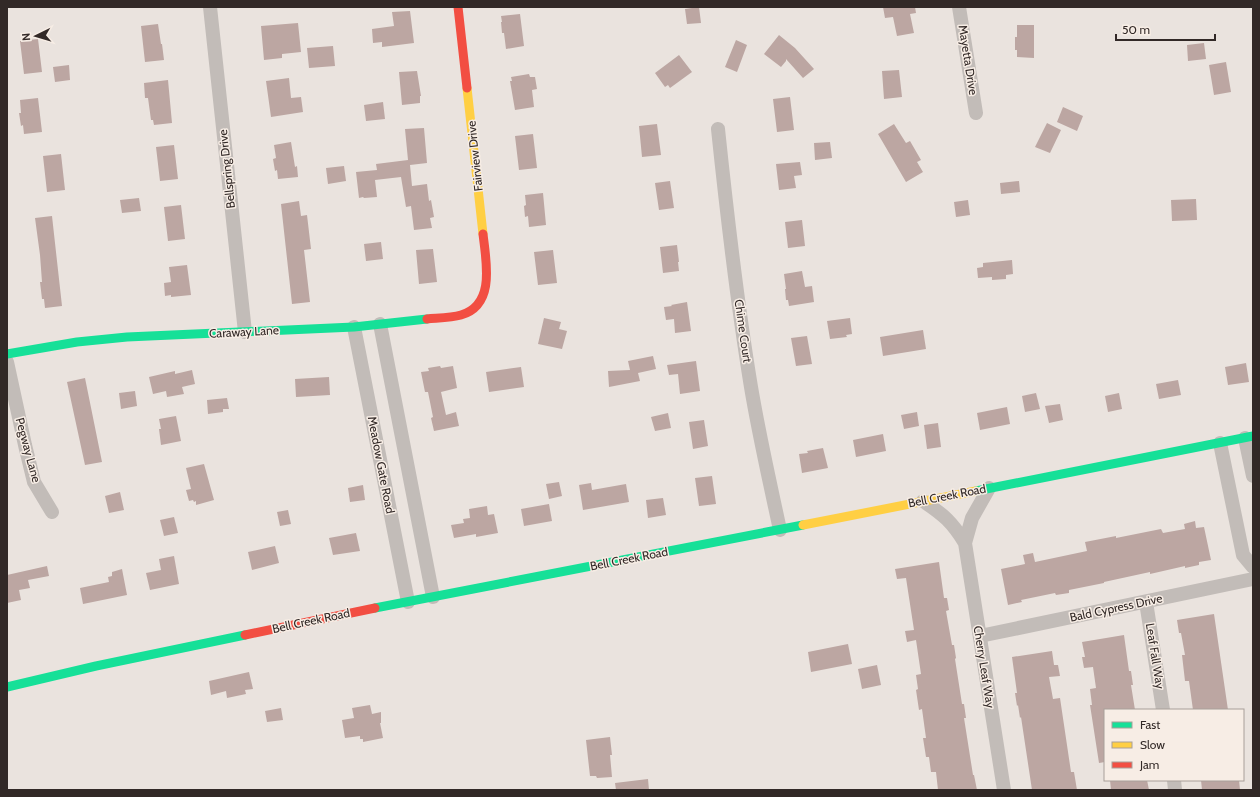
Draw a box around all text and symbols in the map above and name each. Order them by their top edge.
north arrow [16,16,56,56]
scale bar [1116,16,1215,42]
text: 50 m [1122,22,1150,37]
street label: Mayetta Drive [956,24,981,96]
text: N [19,32,33,41]
street label: Fairview Drive [463,120,486,192]
street label: Bellspring Drive [215,129,238,209]
street label: Chime Court [732,298,755,364]
street label: Caraway Lane [209,322,279,341]
street label: Meadow Gate Road [365,415,398,515]
street label: Pegway Lane [13,416,44,484]
street label: Bell Creek Road [907,481,987,510]
street label: Bell Creek Road [589,544,669,573]
street label: Bald Cypress Drive [1068,590,1164,625]
street label: Bell Creek Road [271,605,351,636]
street label: Leaf Fall Way [1143,622,1168,690]
street label: Cherry Leaf Way [971,625,998,709]
legend [1104,709,1244,781]
text: Fast [1140,717,1160,732]
text: Slow [1140,737,1165,752]
text: Jam [1139,757,1159,772]

